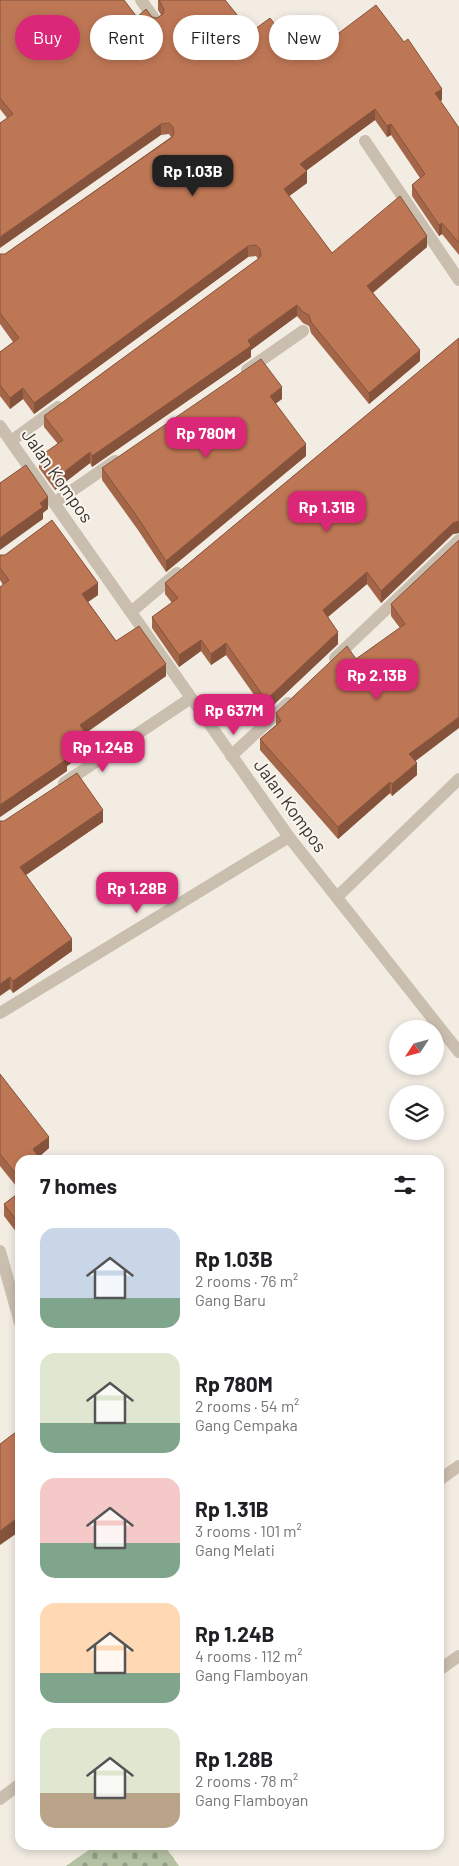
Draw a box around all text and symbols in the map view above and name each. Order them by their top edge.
chip: Buy [15,15,80,60]
chip: Rent [90,15,163,60]
chip: Filters [173,15,259,60]
chip: New [269,15,339,60]
pin: Rp 1.03B [141,154,245,197]
text: Rp 1.03B [163,161,223,180]
pin: Rp 780M [160,416,252,459]
text: Rp 780M [176,423,236,442]
street label: Jalan Kompos [17,424,98,527]
pin: Rp 1.31B [275,490,379,533]
text: Rp 1.31B [299,497,355,516]
pin: Rp 2.13B [325,658,429,701]
text: Rp 2.13B [347,665,407,684]
pin: Rp 637M [188,694,280,736]
text: Rp 637M [205,700,263,719]
pin: Rp 1.24B [51,730,155,773]
text: Rp 1.24B [73,737,133,756]
street label: Jalan Kompos [250,754,332,856]
pin: Rp 1.28B [85,872,189,914]
text: Rp 1.28B [107,878,167,897]
north arrow [389,1020,444,1075]
map controls [389,1020,444,1140]
button: layers [389,1085,444,1140]
icon: filters [391,1171,419,1199]
text: 7 homes [40,1173,117,1198]
text: Rp 1.03B [195,1246,273,1271]
icon: home [80,1248,140,1308]
text: 2 rooms · 76 m² [195,1271,298,1290]
text: Gang Baru [195,1290,266,1309]
text: Rp 780M [195,1371,273,1396]
icon: home [80,1373,140,1433]
text: 2 rooms · 54 m² [195,1396,299,1415]
text: Gang Cempaka [195,1415,298,1434]
text: Rp 1.31B [195,1496,269,1521]
icon: home [80,1498,140,1558]
text: 3 rooms · 101 m² [195,1521,302,1540]
text: Gang Melati [195,1540,275,1559]
text: Rp 1.24B [195,1621,275,1646]
icon: home [80,1623,140,1683]
text: 4 rooms · 112 m² [195,1646,302,1665]
text: Gang Flamboyan [195,1665,308,1684]
text: Rp 1.28B [195,1746,273,1771]
icon: home [80,1748,140,1808]
text: 2 rooms · 78 m² [195,1771,298,1790]
text: Gang Flamboyan [195,1790,308,1809]

